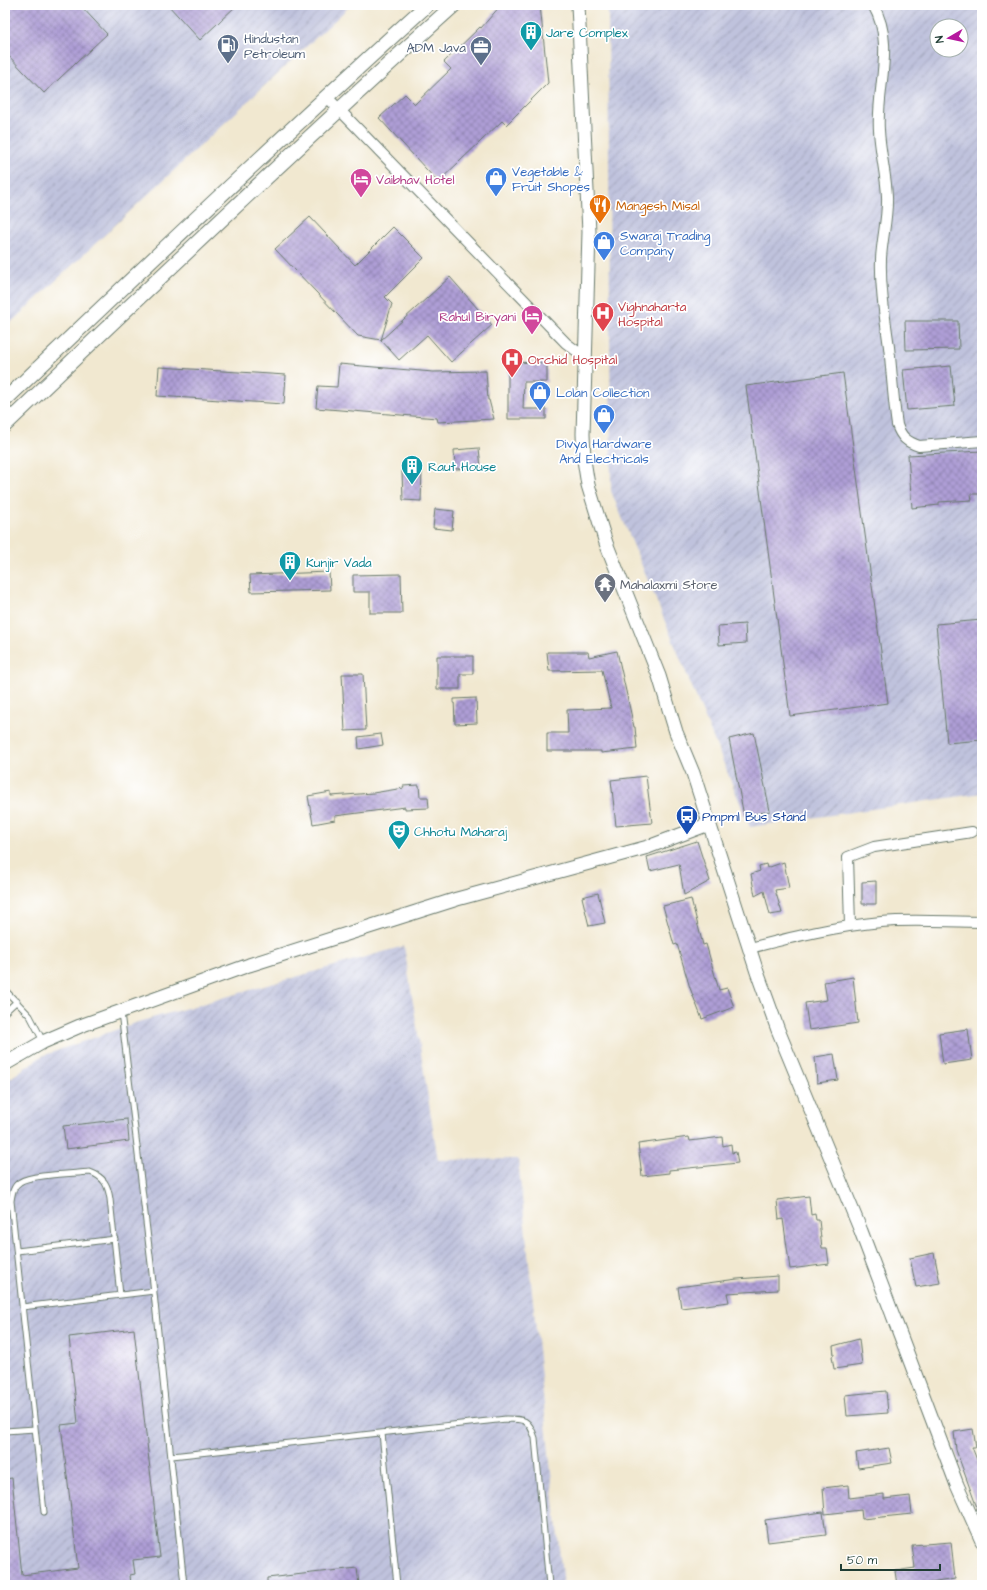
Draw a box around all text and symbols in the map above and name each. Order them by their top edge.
north arrow [929,18,969,58]
building icon: Jare Complex [518,19,544,52]
place label: Jare Complex [546,24,629,42]
place label: Hindustan Petroleum [244,30,306,63]
fuel station icon: Hindustan Petroleum [215,32,241,65]
office icon: ADM Java [468,34,494,67]
text: N [932,35,948,44]
place label: ADM Java [406,39,466,57]
place label: Vegetable & Fruit Shopes [512,163,591,196]
shop icon: Vegetable & Fruit Shopes [483,165,509,198]
hotel icon: Vaibhav Hotel [348,166,374,199]
place label: Vaibhav Hotel [376,171,455,189]
restaurant icon: Mangesh Misal [587,192,613,225]
place label: Mangesh Misal [616,197,700,216]
place label: Swaraj Trading Company [620,227,711,261]
shop icon: Swaraj Trading Company [591,229,617,262]
place label: Vighnaharta Hospital [618,298,687,331]
hospital icon: Vighnaharta Hospital [590,300,616,333]
hotel icon: Rahul Biryani [519,303,545,336]
place label: Rahul Biryani [439,308,516,327]
hospital icon: Orchid Hospital [499,346,525,379]
place label: Orchid Hospital [528,351,617,369]
shop icon: Lolan Collection [527,379,553,412]
place label: Lolan Collection [556,384,650,402]
shop icon: Divya Hardware And Electricals [591,402,617,435]
place label: Divya Hardware And Electricals [556,435,652,468]
building icon: Raut House [399,453,425,486]
place label: Raut House [428,458,496,476]
building icon: Kunjir Vada [277,549,303,582]
place label: Kunjir Vada [306,554,372,572]
temple icon: Mahalaxmi Store [592,571,618,604]
place label: Mahalaxmi Store [620,576,718,594]
bus stop icon: Pmpml Bus Stand [674,803,700,836]
place label: Pmpml Bus Stand [702,808,806,826]
theatre icon: Chhotu Maharaj [386,818,412,851]
place label: Chhotu Maharaj [414,823,508,841]
scale bar [841,1546,940,1572]
text: 50 m [847,1552,878,1569]

